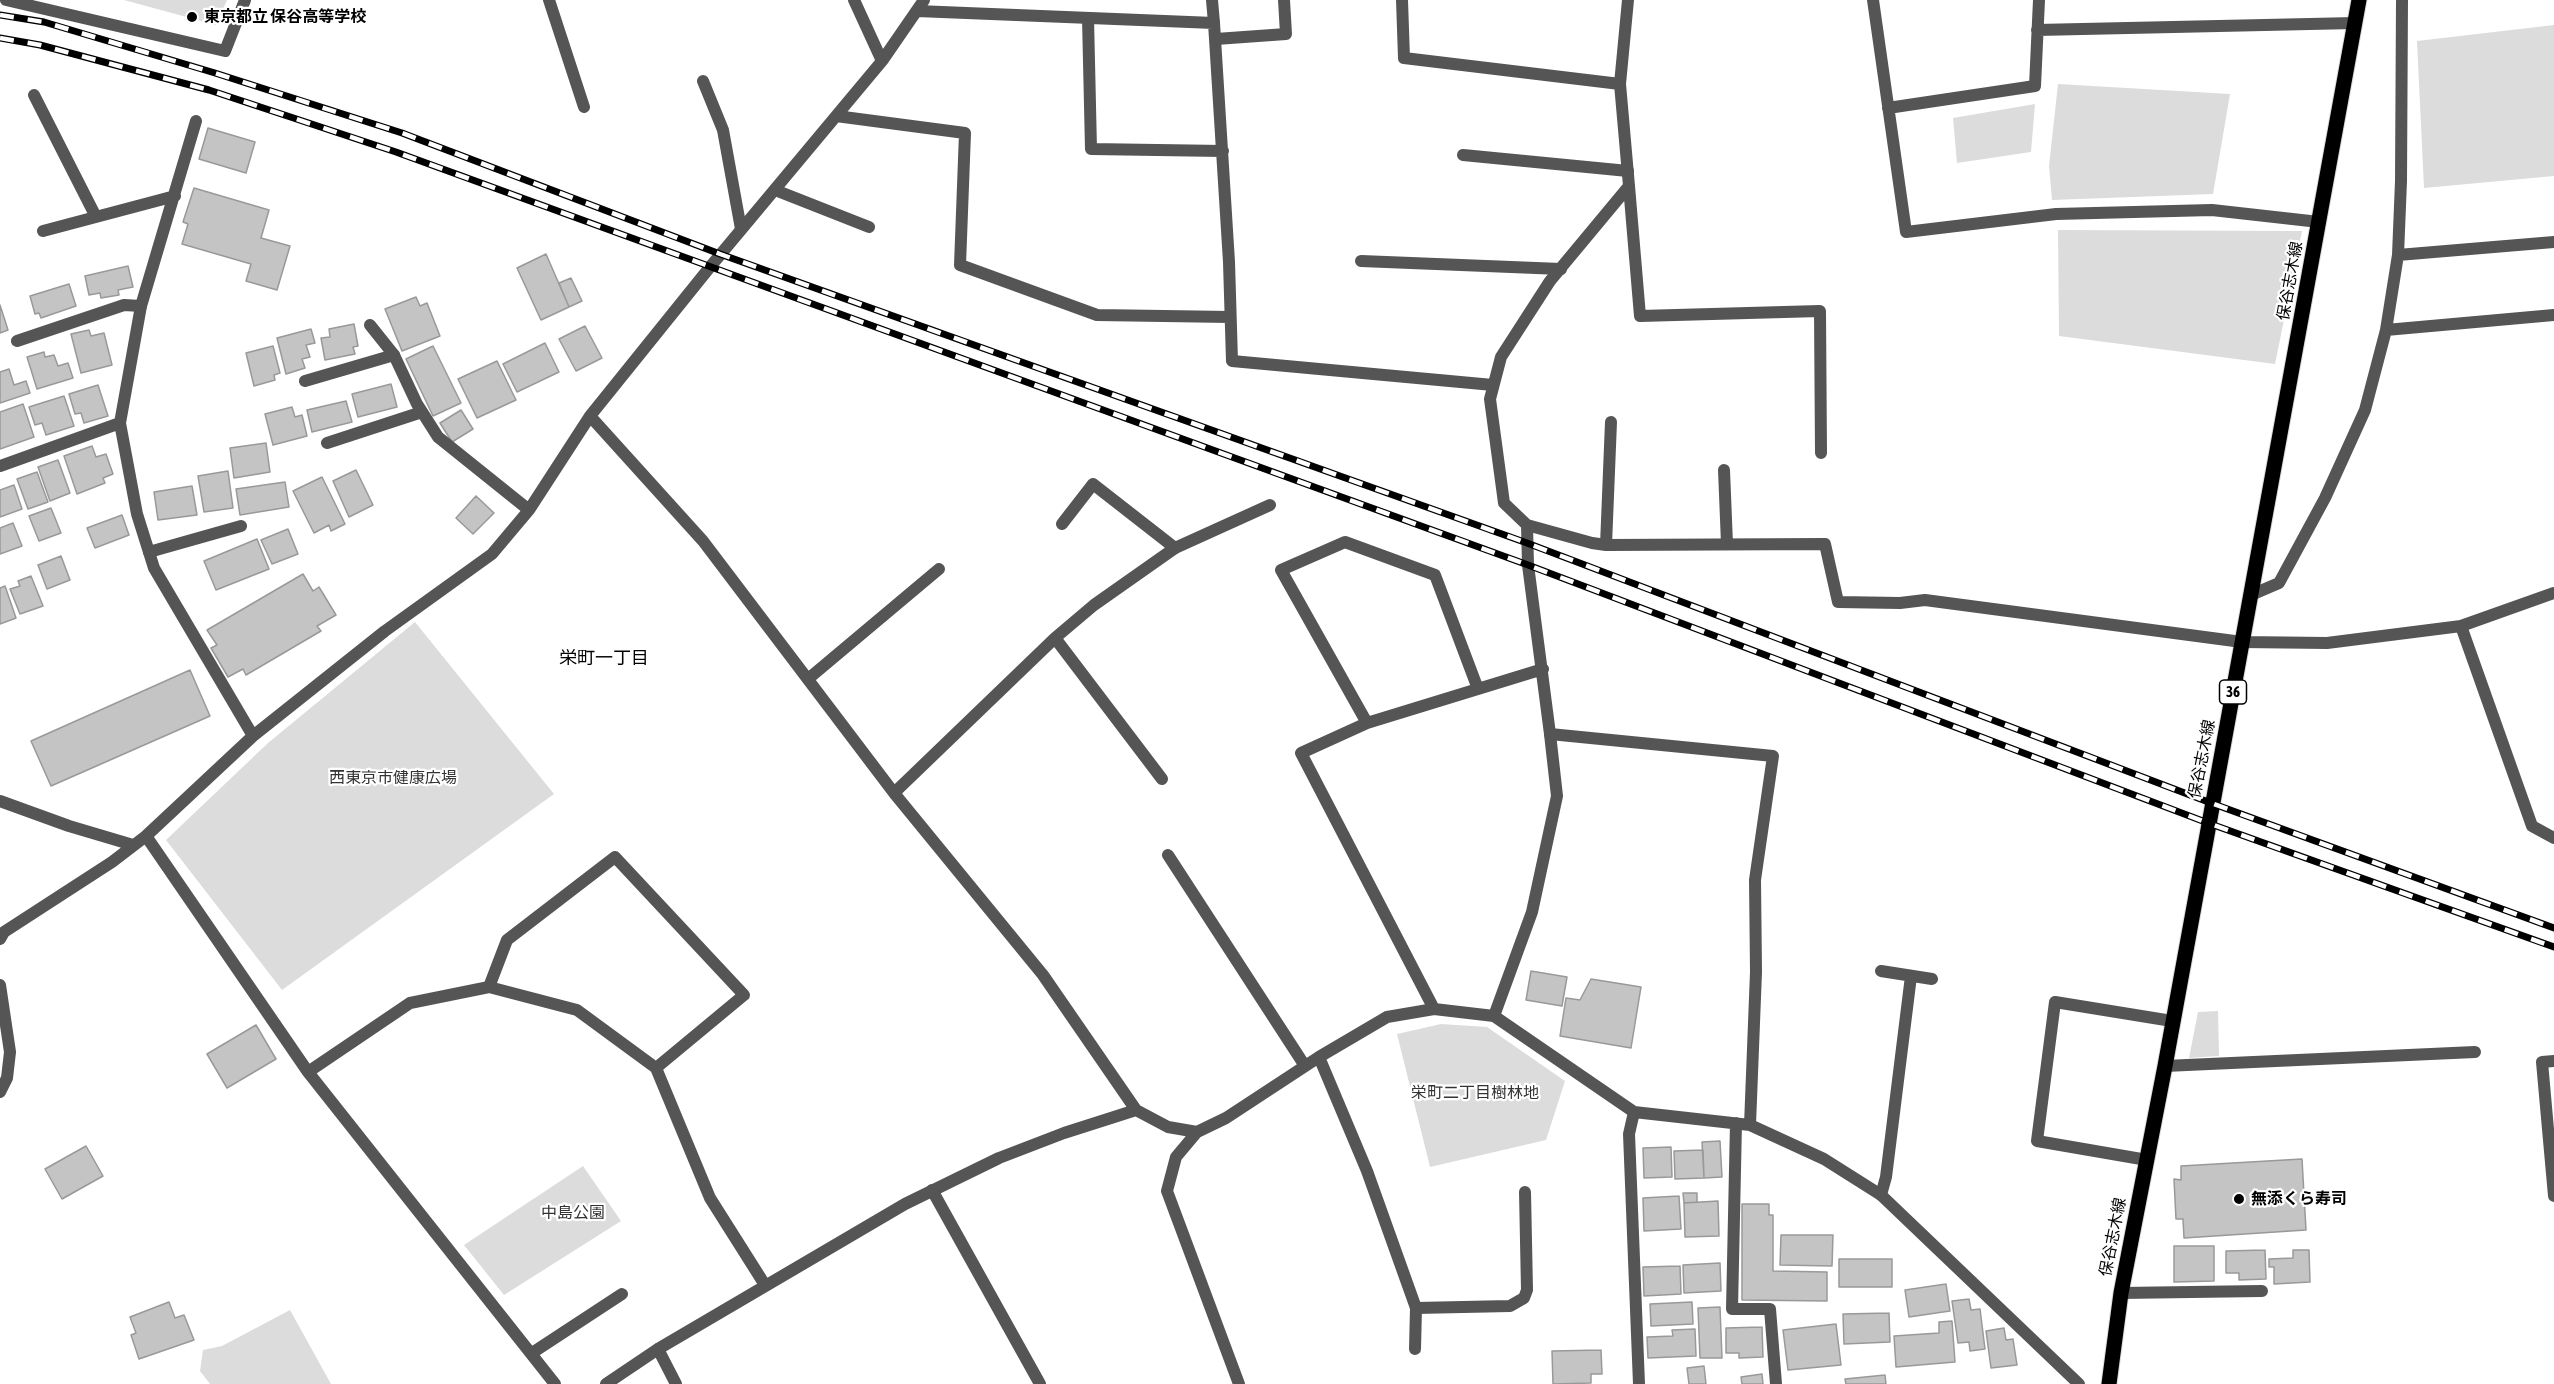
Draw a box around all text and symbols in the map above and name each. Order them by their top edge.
place label: 東京都立 保谷高等学校 [204,7,366,27]
marker: 東京都立 保谷高等学校 [185,10,199,24]
street label: 保谷志木線 [2274,240,2306,322]
district label: 栄町一丁目 [559,647,649,669]
road number: 36 [2220,680,2246,704]
street label: 保谷志木線 [2185,718,2219,800]
park label: 西東京市健康広場 [329,768,457,788]
park label: 栄町二丁目樹林地 [1411,1083,1539,1103]
place label: 無添くら寿司 [2251,1189,2347,1209]
marker: 無添くら寿司 [2232,1192,2246,1206]
street label: 保谷志木線 [2096,1196,2130,1278]
park label: 中島公園 [541,1203,605,1223]

